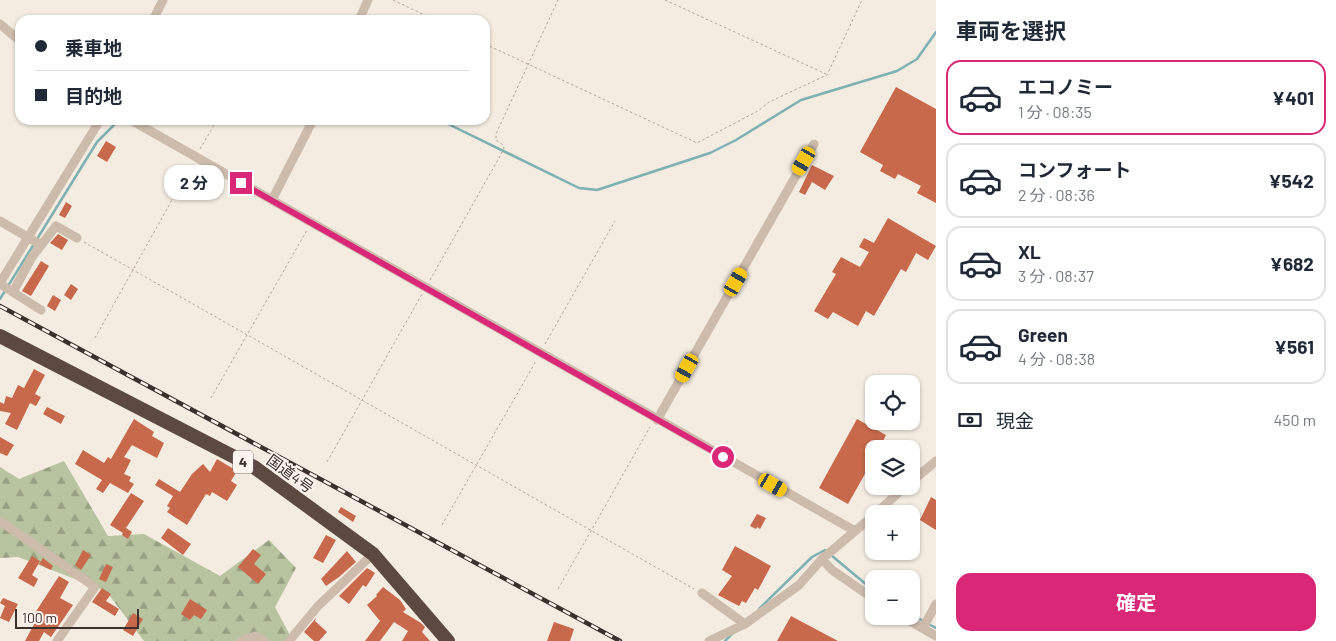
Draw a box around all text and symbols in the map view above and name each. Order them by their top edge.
text: 車両を選択 [956,17,1066,43]
text: 乗車地 [65,36,122,59]
icon: car [958,75,1003,120]
text: エコノミー [1018,75,1113,98]
text: 目的地 [65,84,122,107]
text: ¥401 [1272,86,1314,109]
text: 1 分 · 08:35 [1018,102,1092,121]
car [790,144,817,178]
icon: car [958,158,1003,203]
text: コンフォート [1018,158,1131,181]
callout: 2 分 [164,166,224,200]
text: ¥542 [1269,169,1314,192]
route end [230,172,252,194]
text: 2 分 [180,173,208,192]
text: 2 分 · 08:36 [1018,185,1095,204]
text: XL [1018,240,1041,263]
icon: car [958,241,1003,286]
text: ¥682 [1270,252,1314,275]
car [722,265,749,299]
text: 3 分 · 08:37 [1018,266,1094,285]
text: Green [1018,323,1068,346]
icon: car [958,324,1003,369]
text: ¥561 [1274,335,1314,358]
text: 4 分 · 08:38 [1018,349,1095,368]
car [673,351,700,385]
map controls [865,375,920,625]
button: locate [865,375,920,430]
icon: cash [956,406,984,434]
text: 現金 [996,409,1034,432]
text: 450 m [1273,410,1316,429]
button: layers [865,440,920,495]
route start [712,446,734,468]
street label: 国道4号 [264,450,317,496]
road number: 4 [233,451,253,474]
car [756,471,789,499]
button: + [865,505,920,560]
button: − [865,570,920,625]
button: 確定 [956,573,1316,631]
scale bar [15,606,139,629]
text: 100 m [22,609,57,626]

